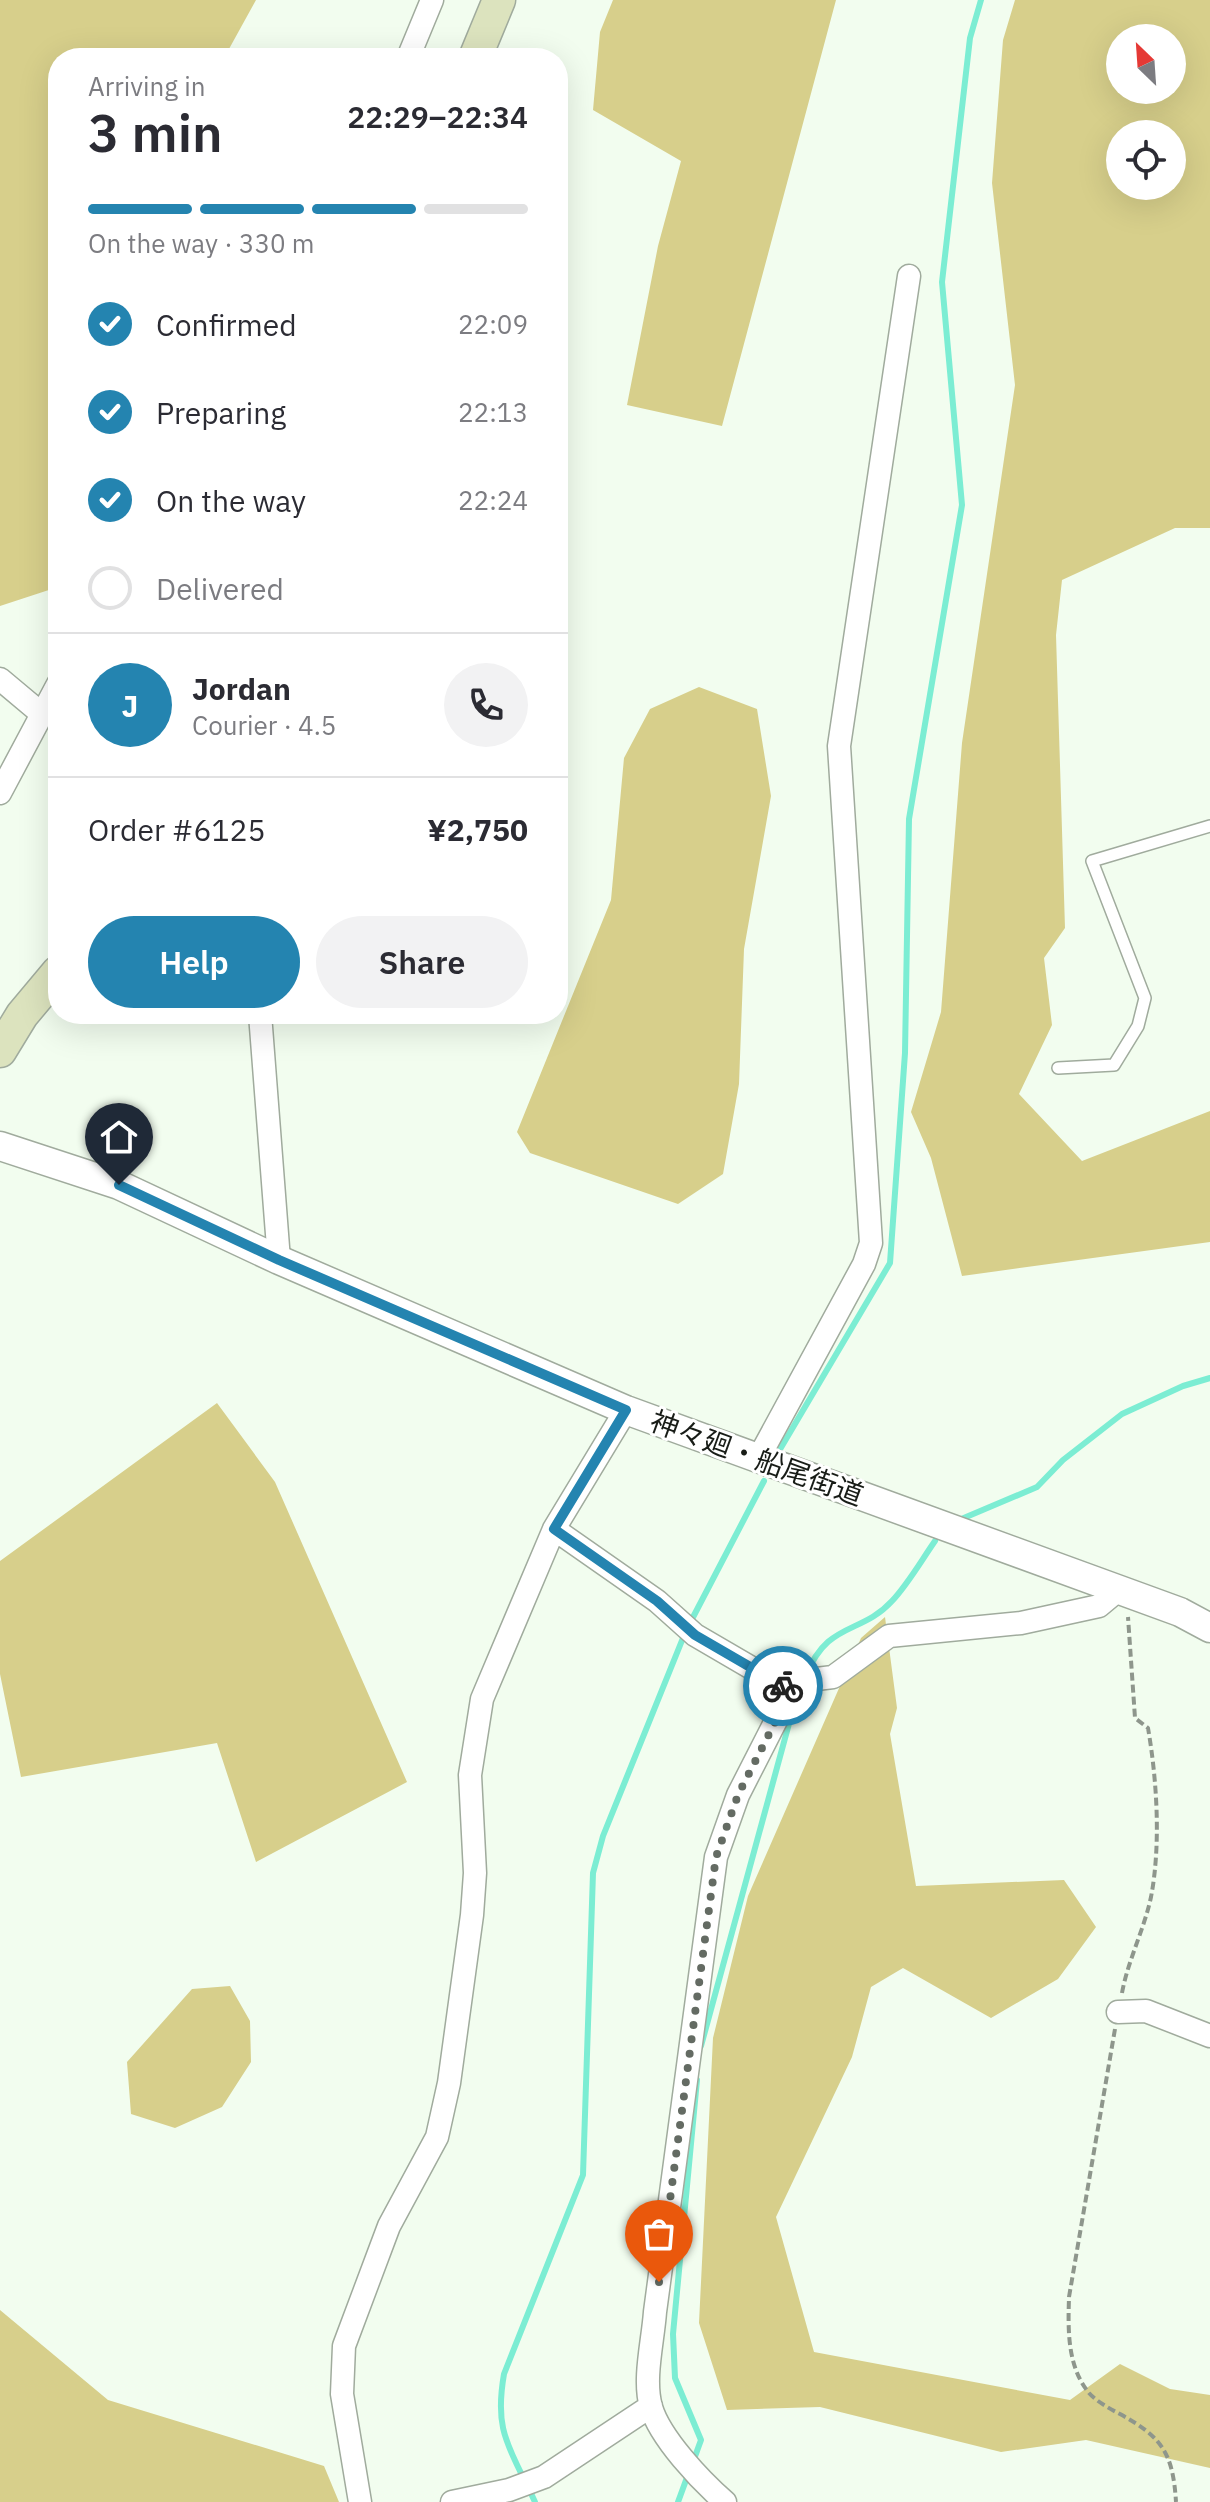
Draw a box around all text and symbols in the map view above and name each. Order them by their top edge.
north arrow [1106,24,1186,104]
map controls [1106,24,1186,200]
text: Arriving in [88,69,205,103]
text: 22:29–22:34 [347,97,528,136]
text: 3 min [88,99,223,166]
button: locate [1106,120,1186,200]
text: On the way · 330 m [88,226,314,260]
icon: check [88,302,132,346]
text: Confirmed [156,305,297,344]
text: 22:09 [458,307,528,341]
icon: check [88,390,132,434]
text: Preparing [156,393,286,432]
text: 22:13 [458,395,528,429]
icon: check [88,478,132,522]
text: On the way [156,481,306,520]
text: 22:24 [458,483,528,517]
text: Delivered [156,569,284,608]
button: phone [444,663,528,747]
text: Jordan [192,669,291,708]
text: J [122,686,138,725]
text: Courier · 4.5 [192,708,336,742]
text: Order #6125 [88,810,265,849]
text: ¥2,750 [427,810,528,849]
button: Help [88,916,300,1008]
button: Share [316,916,528,1008]
pin [85,1103,153,1185]
icon: home [97,1115,141,1159]
street label: 神々廻・船尾街道 [646,1402,869,1513]
courier [743,1646,823,1726]
icon: bike [761,1664,805,1708]
pin [625,2200,693,2282]
icon: bag [637,2212,681,2256]

